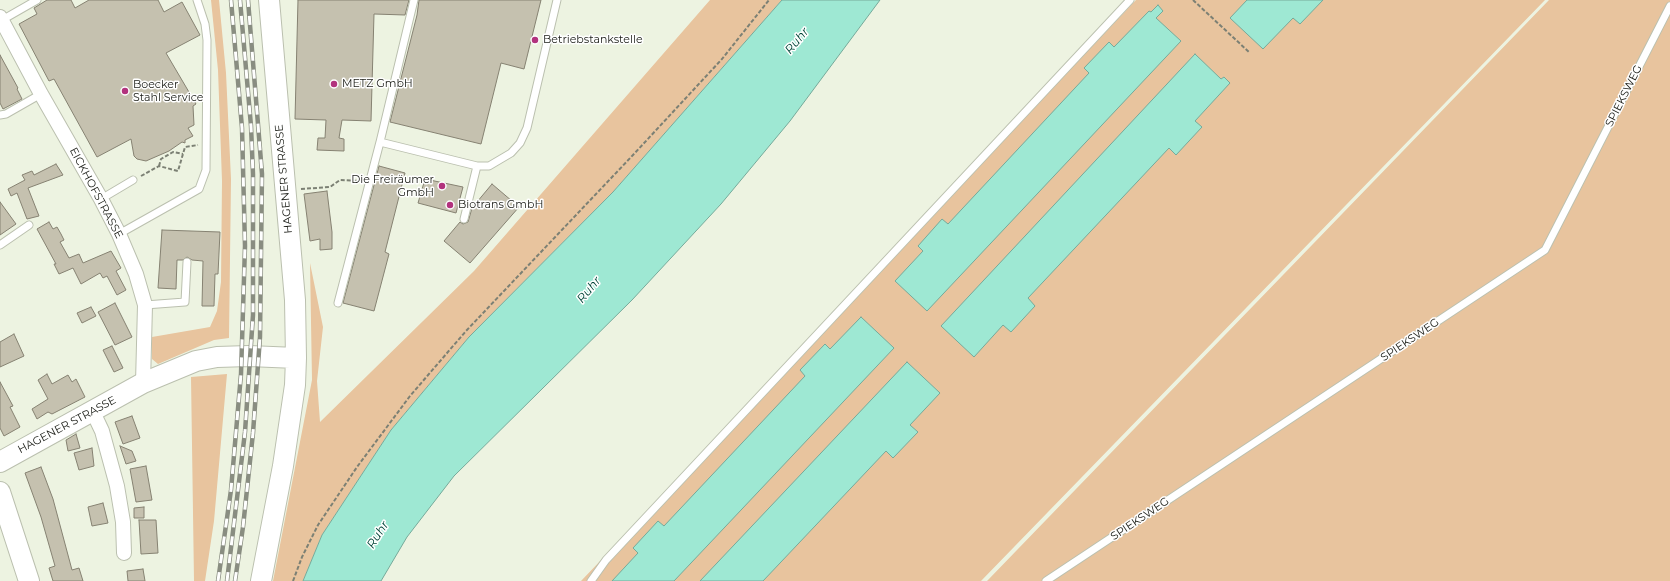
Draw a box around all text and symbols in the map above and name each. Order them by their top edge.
water label: Ruhr [782,25,812,57]
place label: Betriebstankstelle [543,33,643,47]
marker: Betriebstankstelle [530,35,540,45]
street label: SPIEKSWEG [1603,63,1645,129]
place label: METZ GmbH [342,77,413,91]
place label: Boecker Stahl Service [133,78,203,104]
marker: METZ GmbH [329,79,339,89]
marker: Boecker Stahl Service [120,86,130,96]
street label: HAGENER STRASSE [273,124,295,234]
street label: EICKHOFSTRASSE [66,145,126,241]
place label: Die Freiräumer GmbH [351,173,434,199]
marker: Die Freiräumer GmbH [437,181,447,191]
place label: Biotrans GmbH [458,198,543,212]
marker: Biotrans GmbH [445,200,455,210]
water label: Ruhr [574,274,604,306]
street label: SPIEKSWEG [1378,316,1442,364]
street label: HAGENER STRASSE [16,393,118,457]
street label: SPIEKSWEG [1108,495,1172,543]
water label: Ruhr [364,519,392,551]

